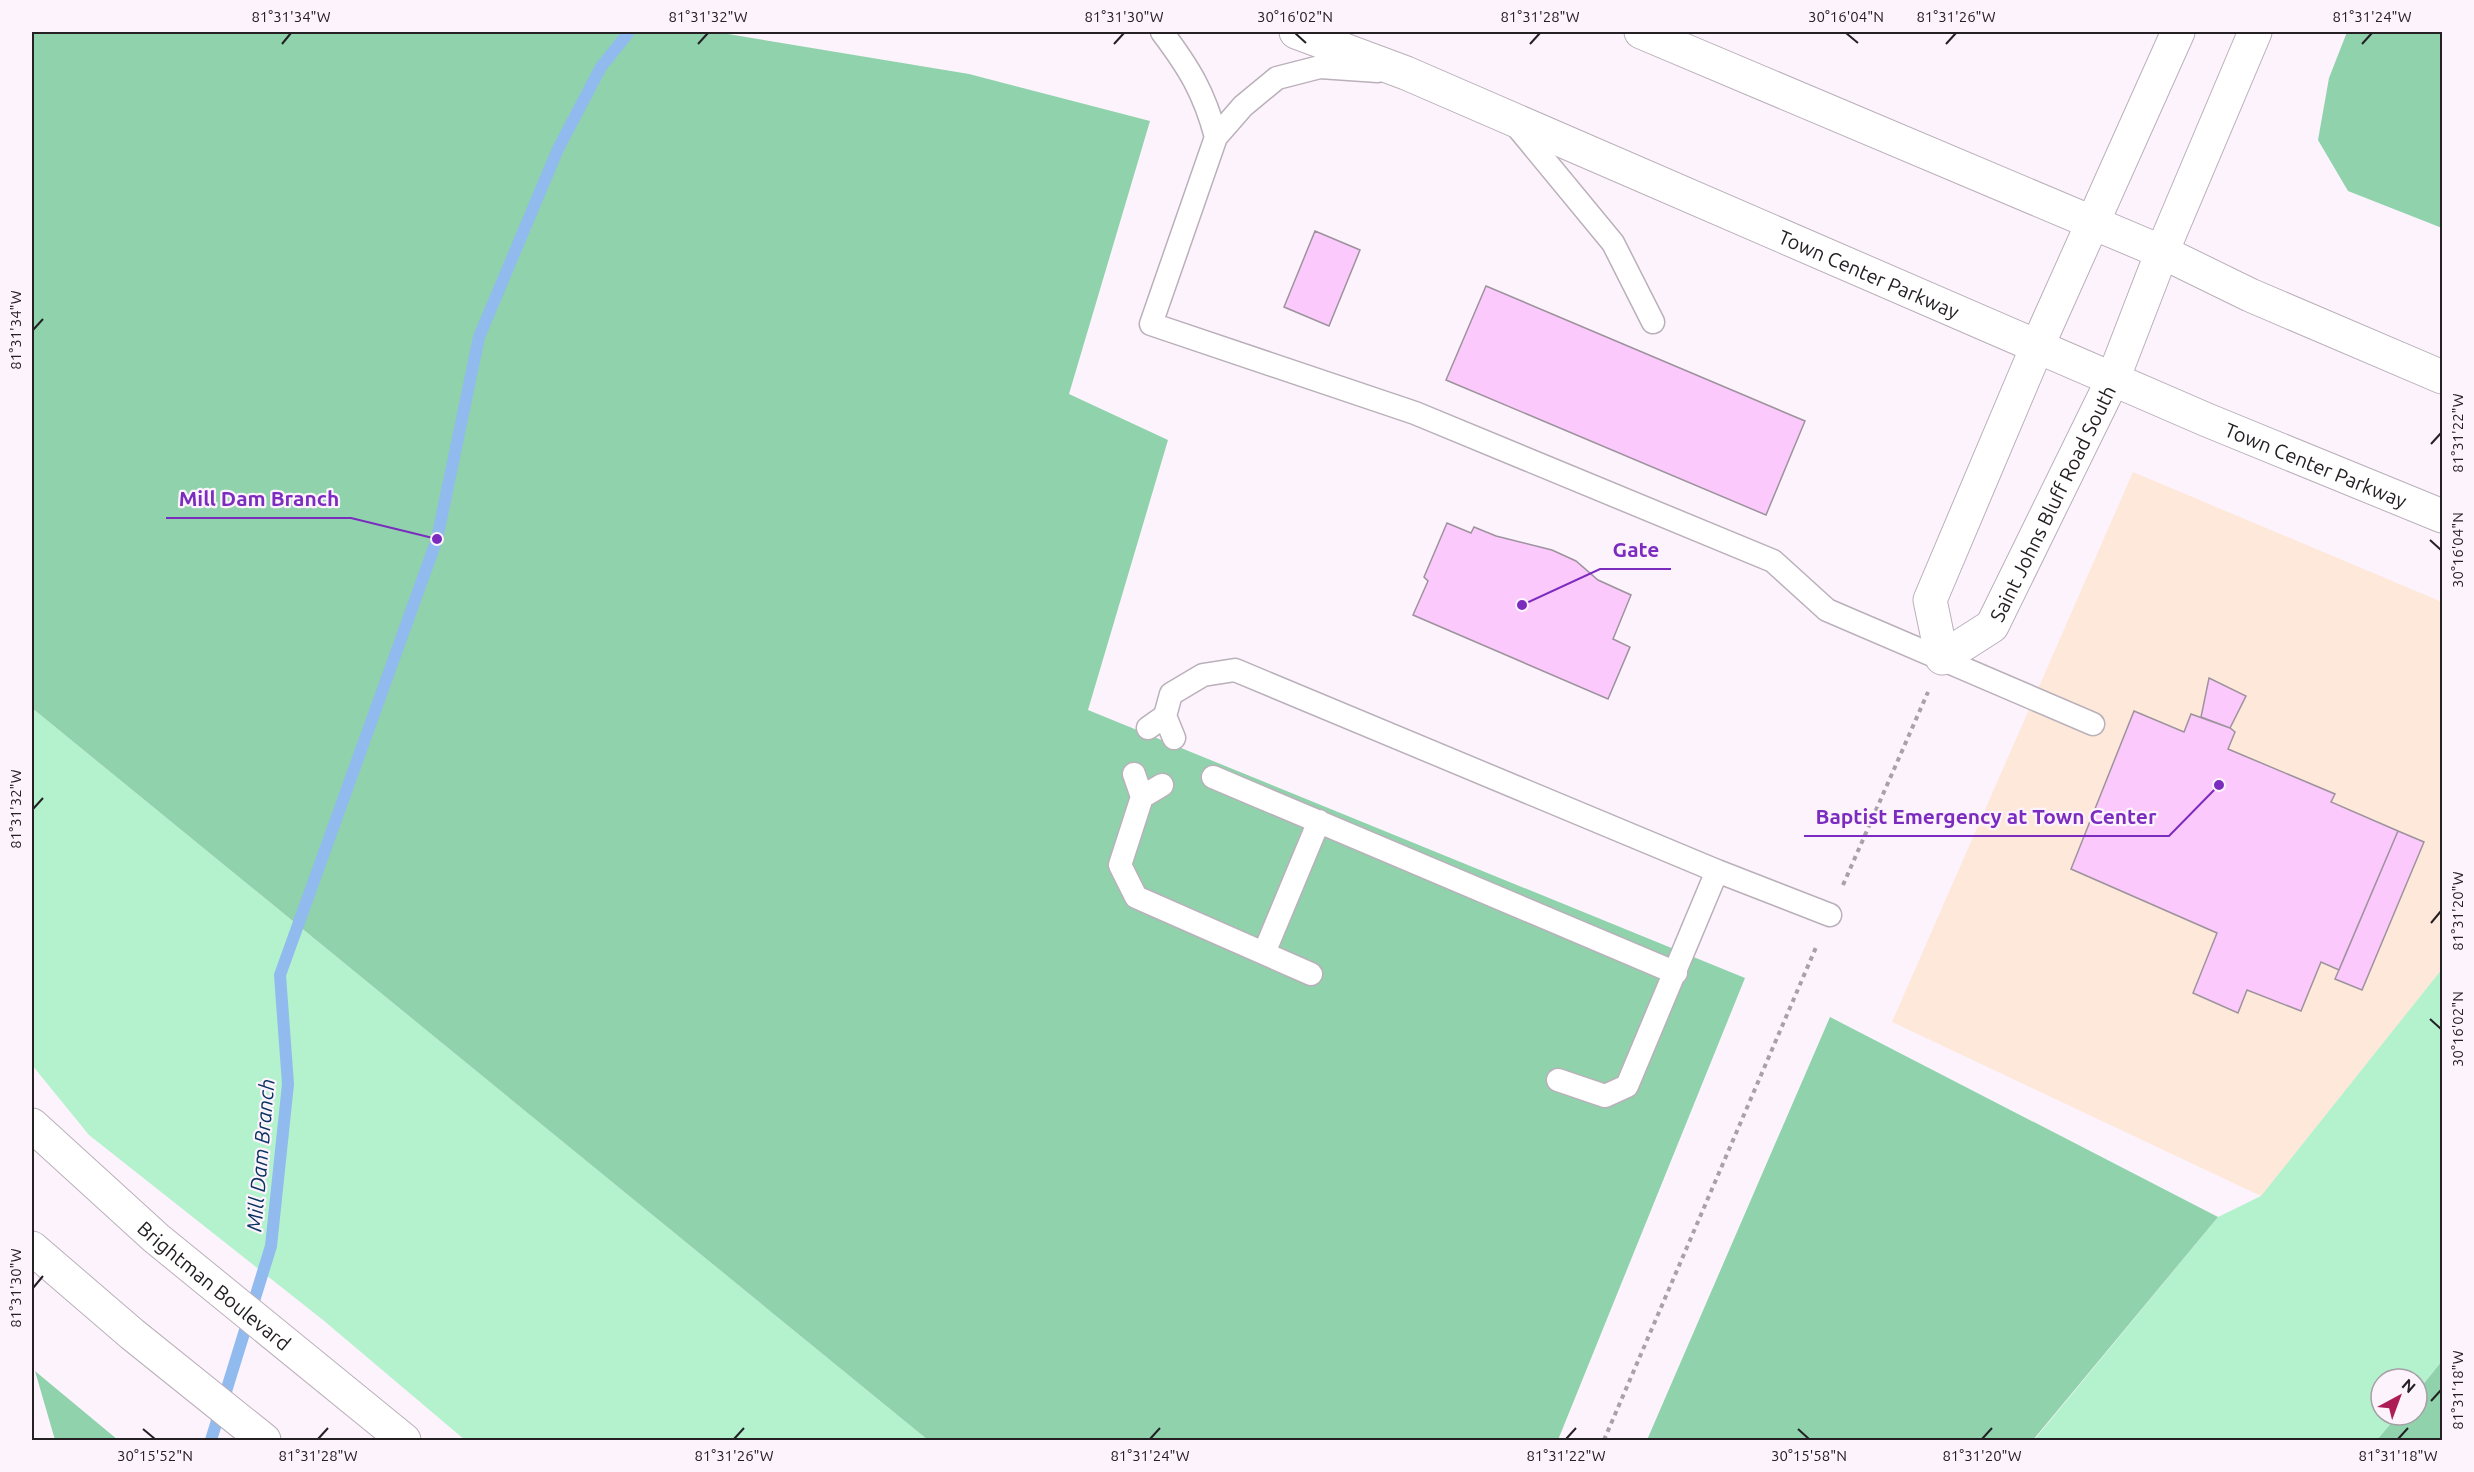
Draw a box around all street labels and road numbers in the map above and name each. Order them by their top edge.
street label: Town Center Parkway [1775,224,1963,323]
street label: Saint Johns Bluff Road South [1985,381,2120,625]
street label: Town Center Parkway [2222,417,2411,512]
street label: Brightman Boulevard [133,1216,296,1355]

